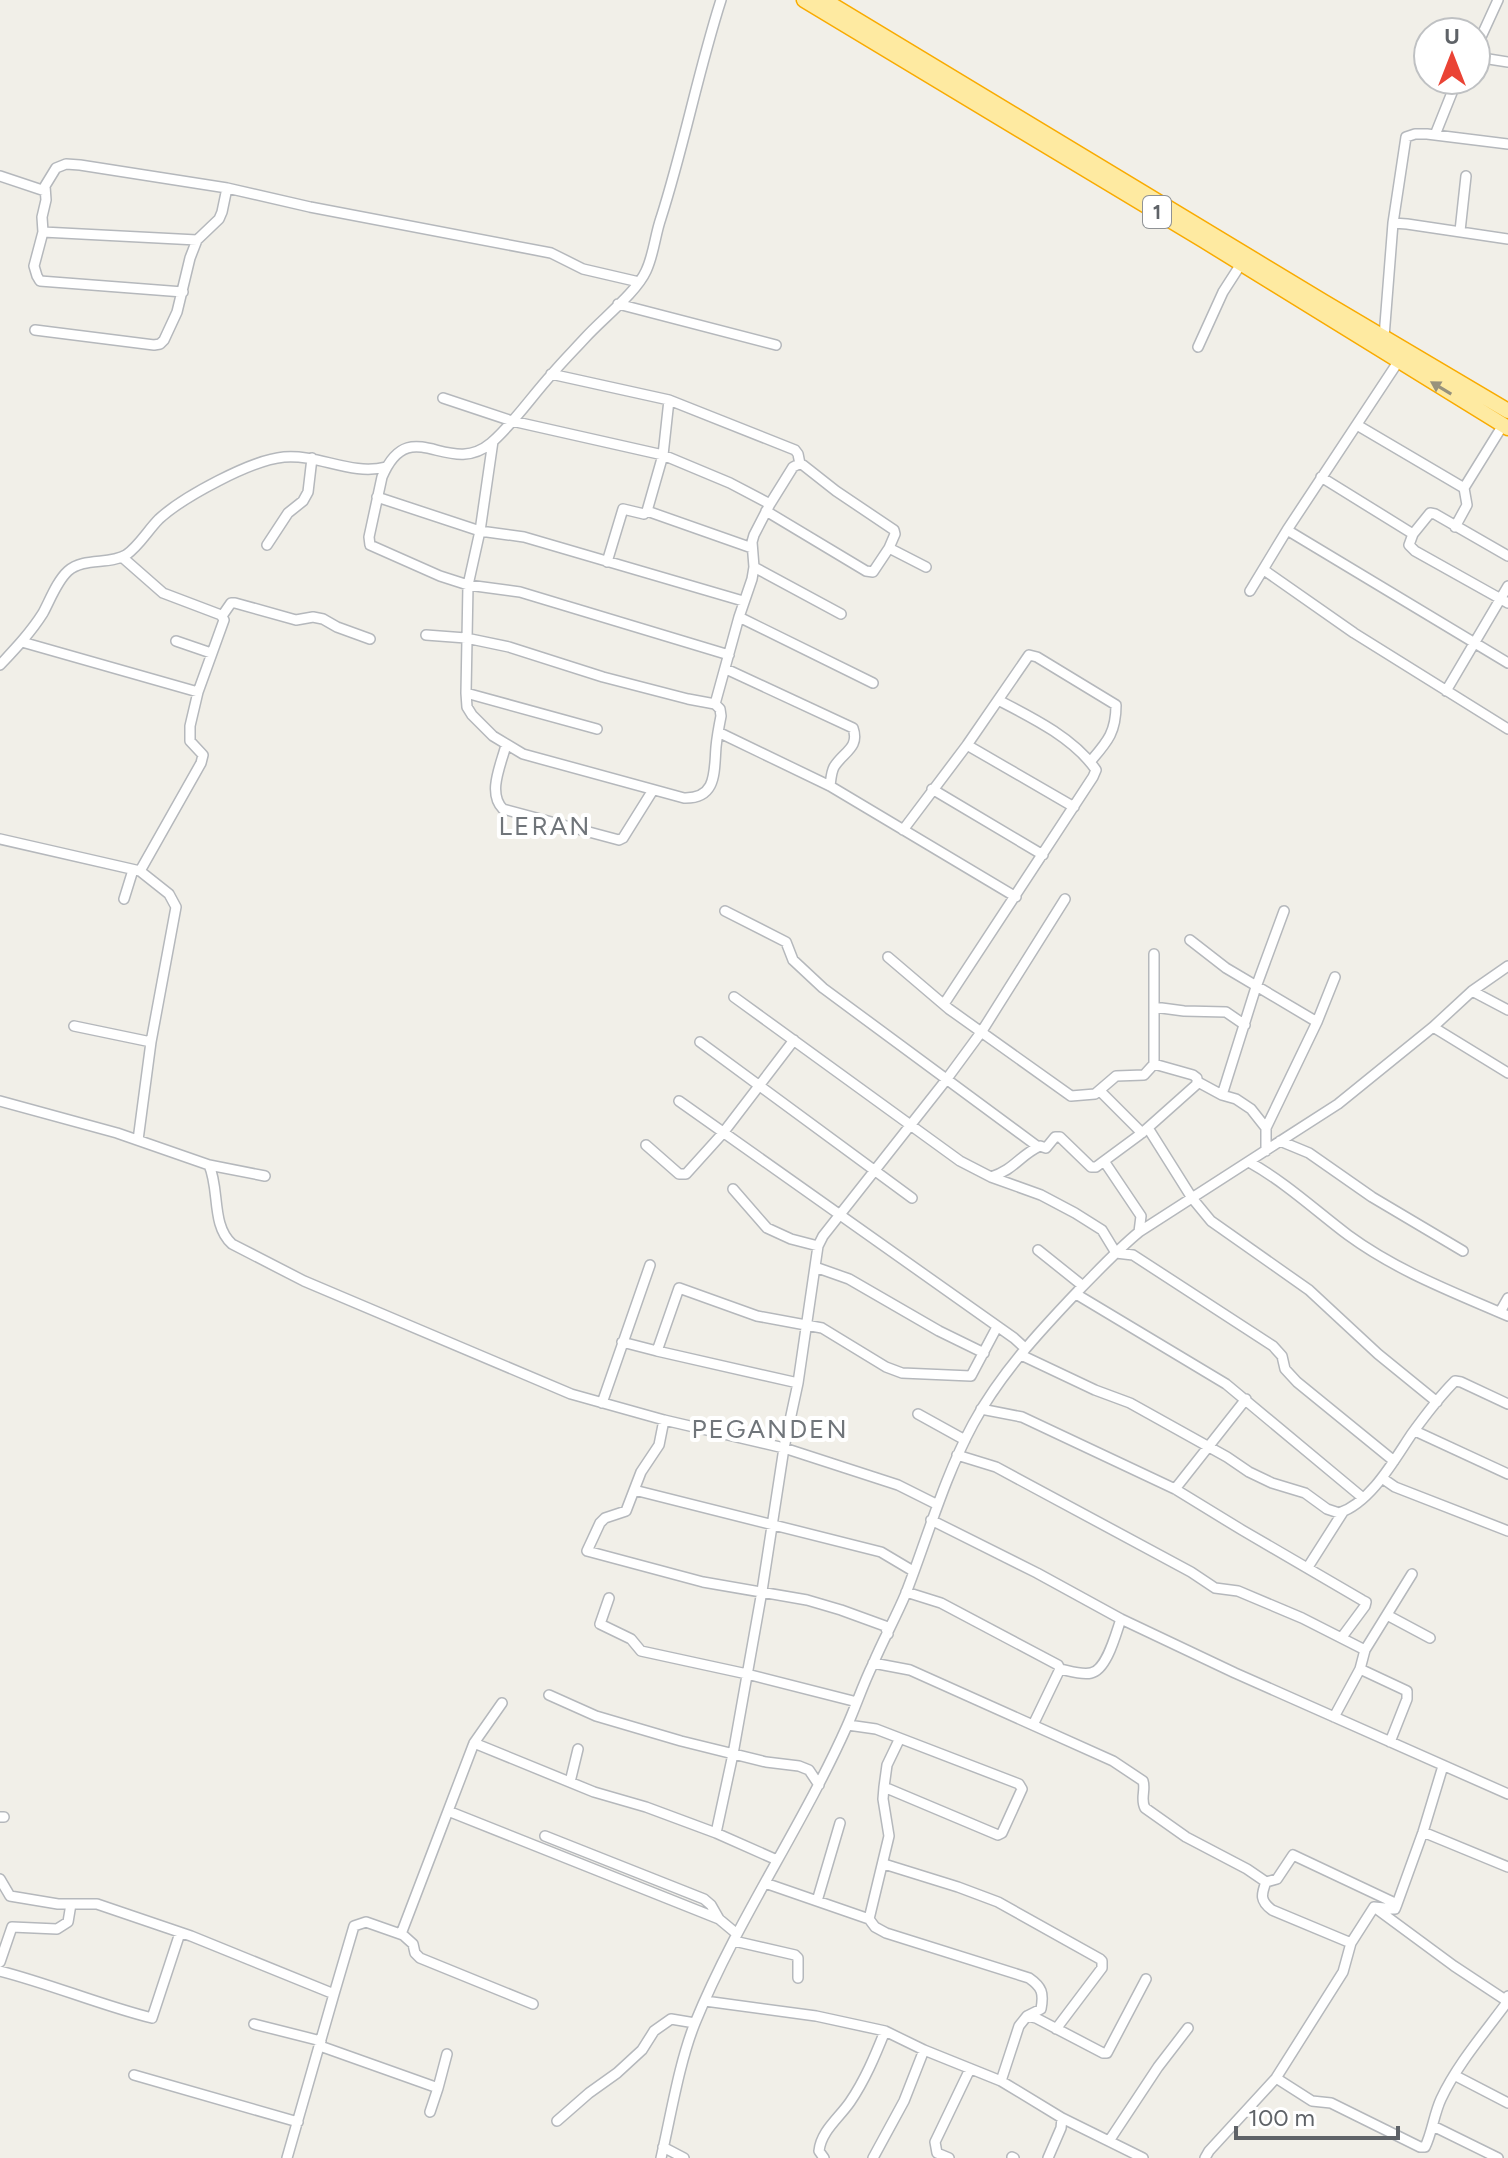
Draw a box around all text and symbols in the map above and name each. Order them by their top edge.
north arrow [1412,16,1492,96]
text: U [1444,23,1460,50]
road number: 1 [1143,196,1171,228]
one-way arrow [1430,381,1452,395]
district label: LERAN [499,810,591,842]
district label: PEGANDEN [691,1413,849,1445]
scale bar [1236,2090,1398,2140]
text: 100 m [1248,2103,1315,2132]

